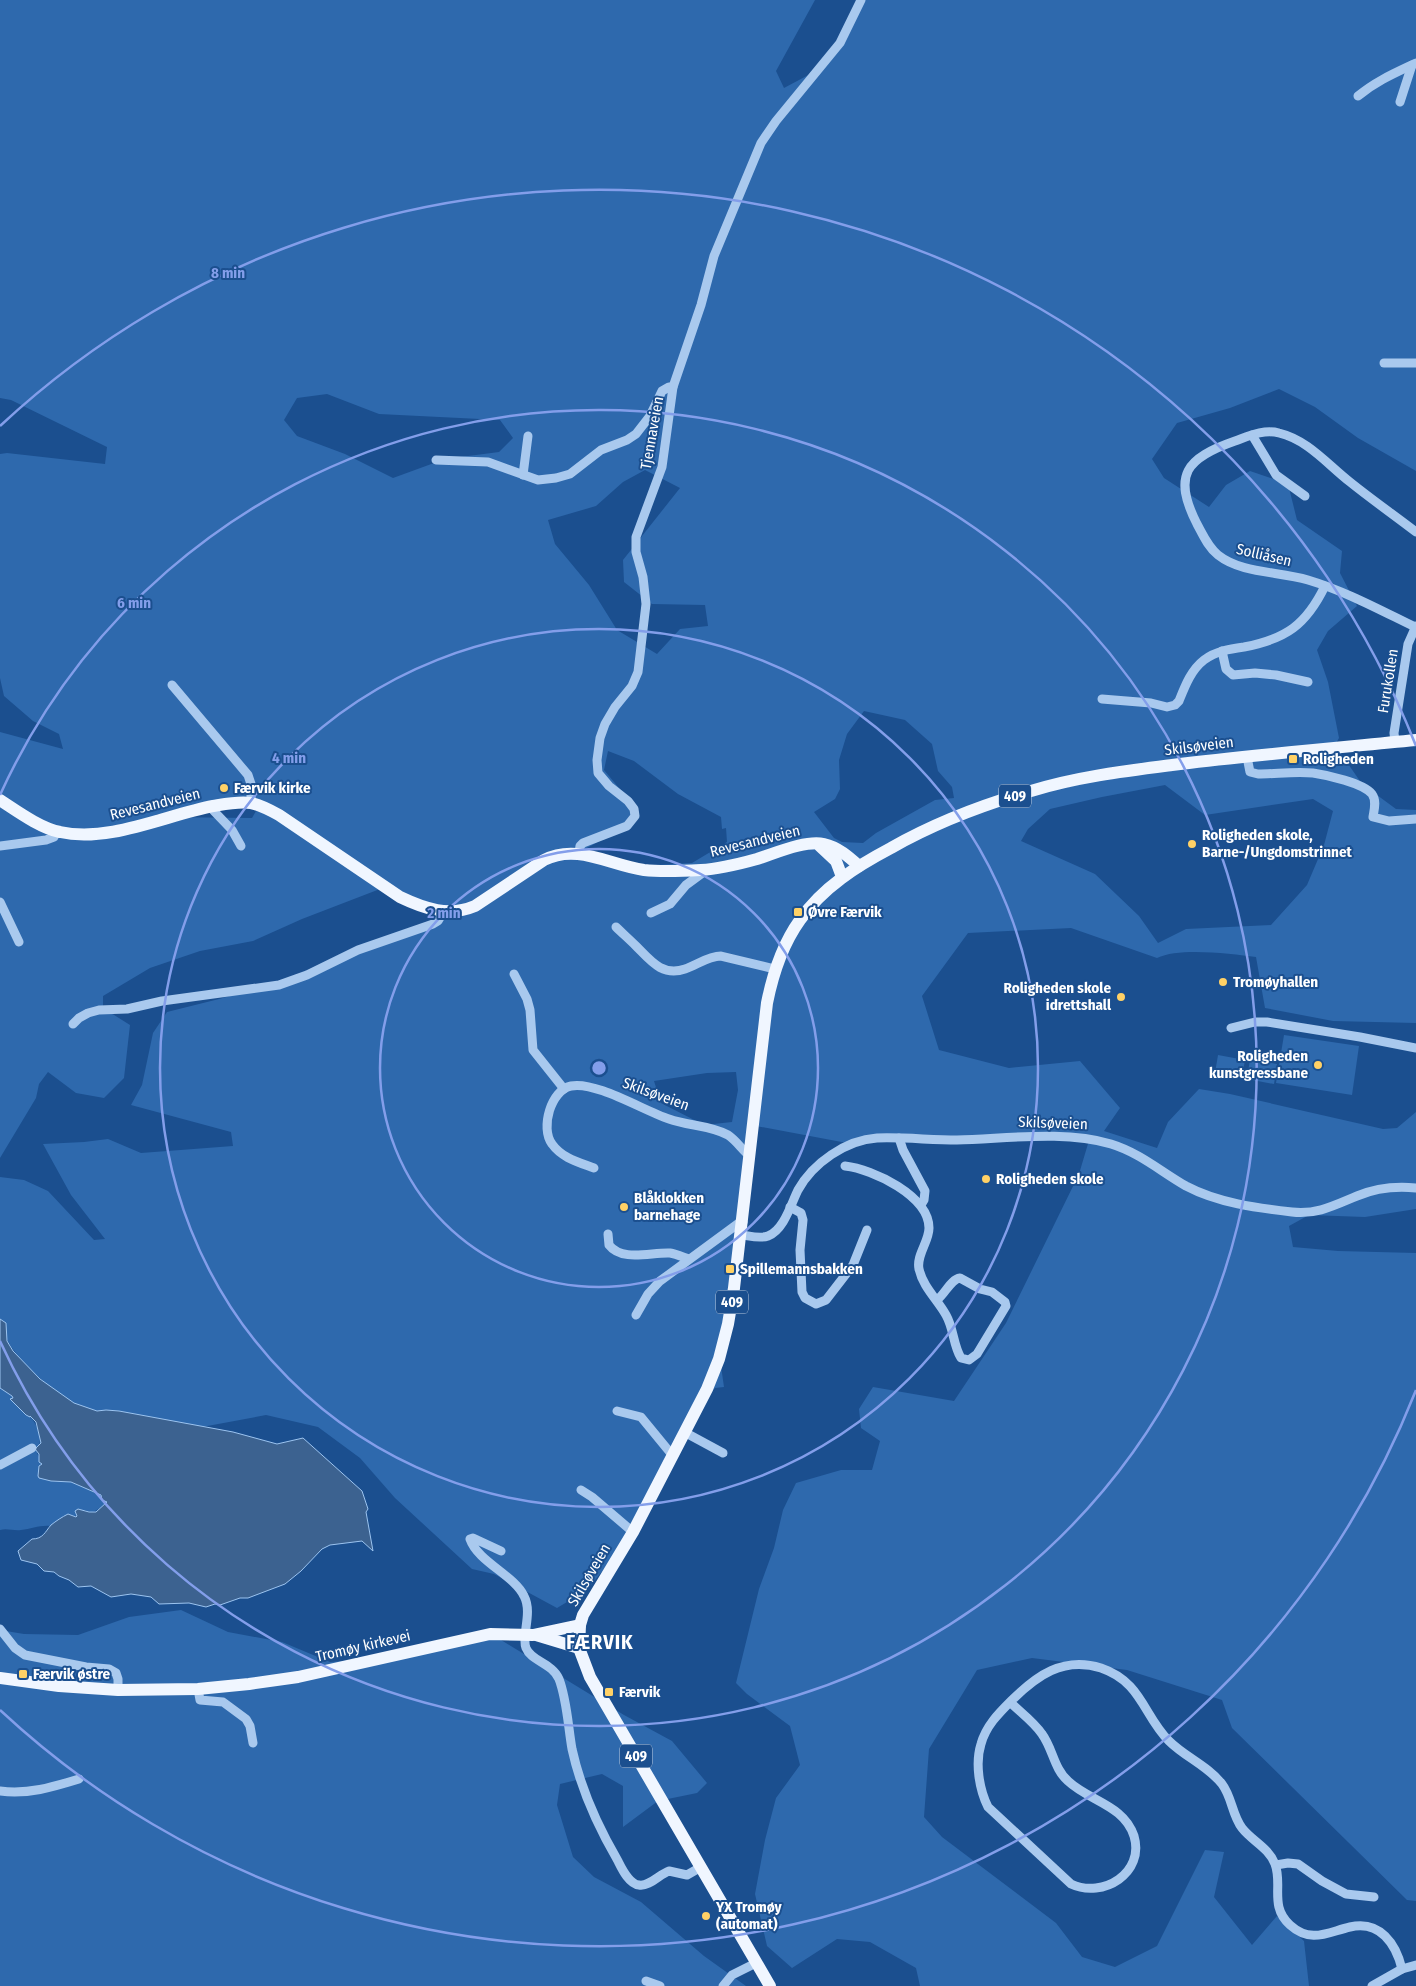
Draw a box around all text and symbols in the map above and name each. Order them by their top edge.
text: 8 min [211,264,245,282]
street label: Tjennaveien [637,395,667,471]
street label: Solliåsen [1235,540,1293,570]
text: 6 min [117,594,151,612]
street label: Furukollen [1374,648,1402,714]
street label: Skilsøveien [1163,733,1235,759]
text: 4 min [272,749,306,767]
place label: Roligheden [1303,750,1374,768]
marker: Roligheden [1287,753,1299,765]
place label: Færvik kirke [234,779,311,797]
marker: Færvik kirke [218,782,230,794]
street label: Revesandveien [108,784,202,824]
road number: 409 [999,784,1031,808]
street label: Revesandveien [708,821,802,861]
place label: Roligheden skole, Barne-/Ungdomstrinnet [1202,826,1353,861]
marker: Roligheden skole, Barne-/Ungdomstrinnet [1186,838,1198,850]
place label: Øvre Færvik [808,903,882,921]
text: 2 min [426,904,461,922]
marker: Øvre Færvik [792,906,804,918]
place label: Tromøyhallen [1233,973,1318,991]
marker: Tromøyhallen [1217,976,1229,988]
place label: Roligheden skole idrettshall [1003,979,1112,1014]
marker: Roligheden skole idrettshall [1115,991,1127,1003]
place label: Roligheden kunstgressbane [1209,1047,1308,1082]
centre of rings [590,1059,608,1077]
marker: Roligheden kunstgressbane [1312,1059,1324,1071]
street label: Skilsøveien [620,1074,692,1114]
street label: Skilsøveien [1018,1113,1088,1133]
place label: Roligheden skole [996,1170,1104,1188]
marker: Roligheden skole [980,1173,992,1185]
place label: Blåklokken barnehage [634,1189,704,1224]
marker: Blåklokken barnehage [618,1201,630,1213]
place label: Spillemannsbakken [740,1260,863,1278]
marker: Spillemannsbakken [724,1263,736,1275]
road number: 409 [716,1290,748,1314]
street label: Skilsøveien [564,1540,614,1610]
street label: Tromøy kirkevei [314,1626,412,1666]
district label: FÆRVIK [566,1630,634,1654]
place label: Færvik østre [33,1665,110,1683]
marker: Færvik østre [17,1668,29,1680]
place label: Færvik [619,1683,661,1701]
marker: Færvik [603,1686,615,1698]
road number: 409 [620,1744,652,1768]
place label: YX Tromøy (automat) [715,1898,783,1933]
marker: YX Tromøy (automat) [700,1910,712,1922]

